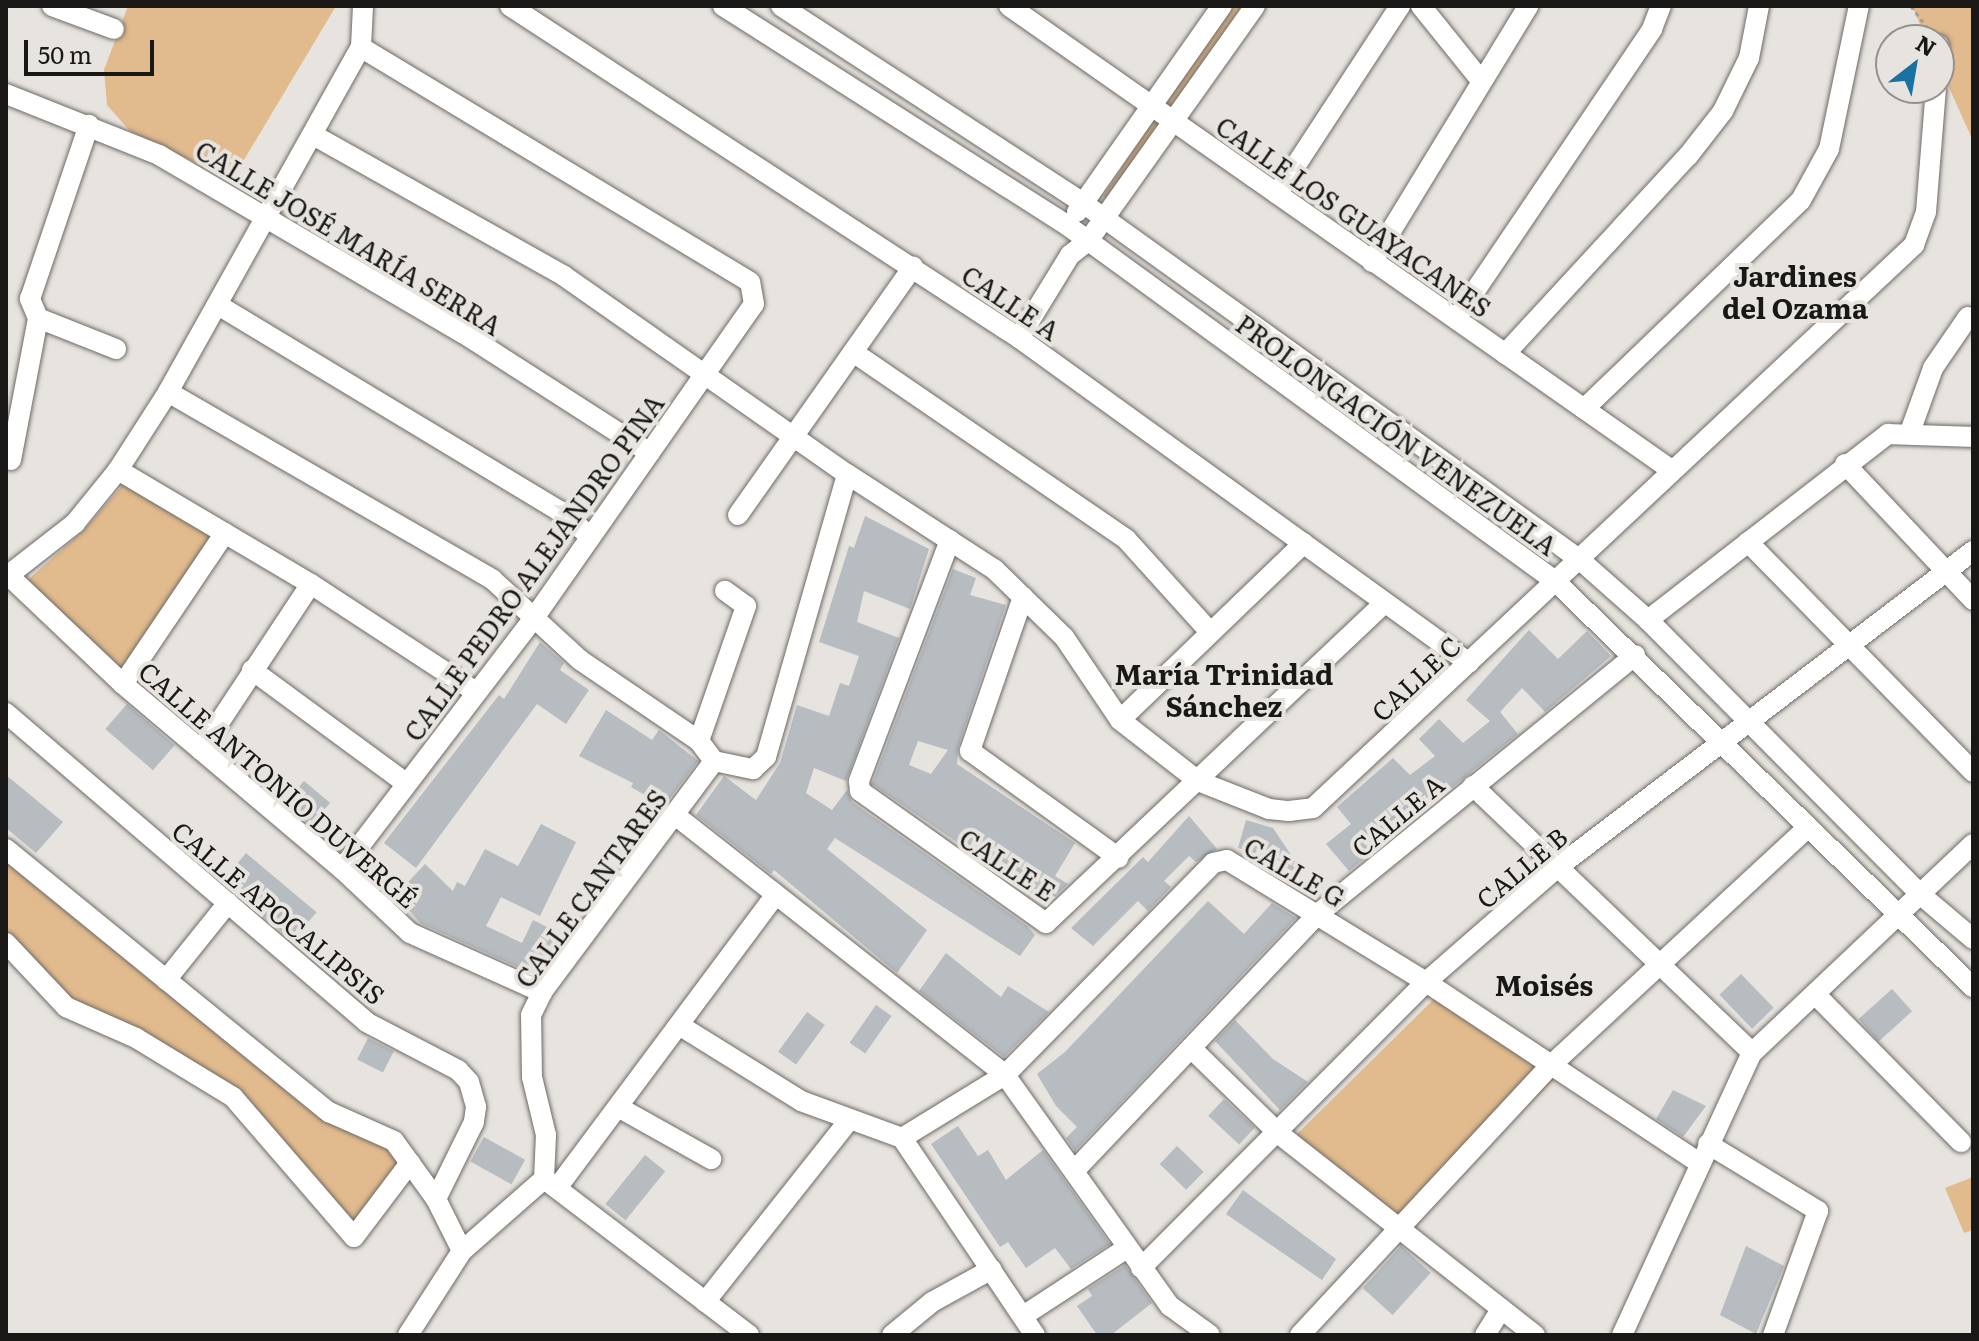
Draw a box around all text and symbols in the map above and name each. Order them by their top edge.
scale bar [28,24,158,74]
north arrow [1875,24,1955,104]
text: N [1910,26,1943,64]
text: 50 m [38,36,92,71]
street label: CALLE LOS GUAYACANES [1211,109,1497,323]
street label: CALLE JOSÉ MARÍA SERRA [190,133,508,341]
street label: CALLE A [956,258,1066,346]
district label: Jardines del Ozama [1722,258,1868,324]
street label: PROLONGACIÓN VENEZUELA [1231,307,1563,561]
street label: CALLE PEDRO ALEJANDRO PINA [397,388,669,746]
street label: CALLE C [1364,629,1466,727]
street label: CALLE ANTONIO DUVERGÉ [133,654,425,914]
district label: María Trinidad Sánchez [1115,656,1333,722]
street label: CALLE A [1345,767,1449,863]
street label: CALLE CANTARES [508,783,672,993]
street label: CALLE APOCALIPSIS [167,814,391,1010]
street label: CALLE B [1469,820,1573,914]
street label: CALLE E [954,821,1062,907]
street label: CALLE G [1239,830,1351,912]
district label: Moisés [1495,967,1593,1001]

